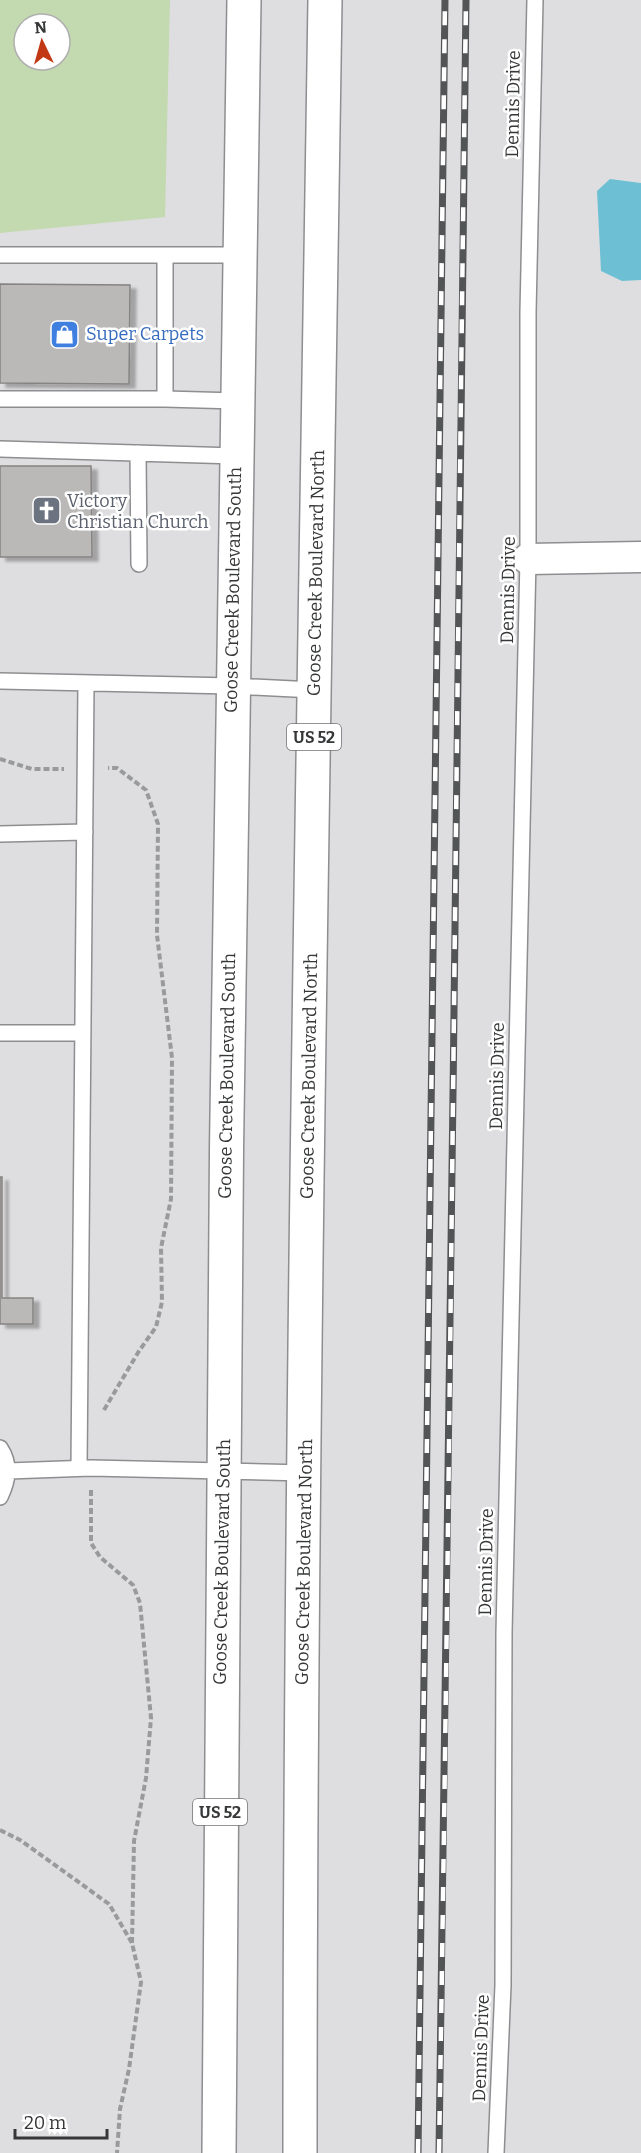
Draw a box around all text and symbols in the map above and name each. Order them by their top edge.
north arrow [12,12,72,72]
text: N [34,18,48,38]
street label: Dennis Drive [501,50,525,158]
shop icon: Super Carpets [49,318,81,350]
place label: Super Carpets [86,323,204,345]
street label: Goose Creek Boulevard North [303,450,329,696]
street label: Goose Creek Boulevard South [220,467,246,713]
place label: Victory Christian Church [67,490,209,533]
church icon: Victory Christian Church [30,495,62,527]
street label: Dennis Drive [496,536,520,644]
road number: US 52 [287,724,341,750]
street label: Goose Creek Boulevard South [214,953,240,1199]
street label: Goose Creek Boulevard North [296,953,322,1199]
street label: Dennis Drive [485,1022,509,1130]
street label: Goose Creek Boulevard South [209,1439,235,1685]
street label: Goose Creek Boulevard North [291,1439,317,1685]
street label: Dennis Drive [474,1508,498,1616]
road number: US 52 [193,1799,247,1825]
street label: Dennis Drive [468,1994,494,2102]
scale bar [15,2102,106,2140]
text: 20 m [24,2112,66,2134]

